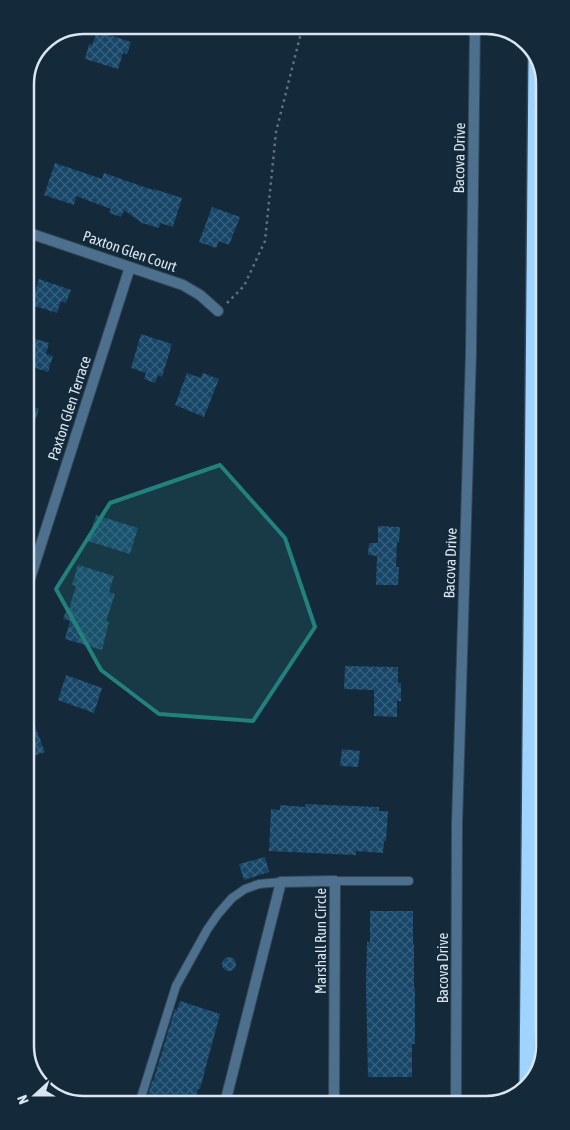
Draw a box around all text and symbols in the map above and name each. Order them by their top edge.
street label: Bacova Drive [450,122,468,194]
street label: Paxton Glen Court [81,227,179,275]
street label: Paxton Glen Terrace [44,353,94,462]
street label: Bacova Drive [440,527,460,599]
street label: Marshall Run Circle [312,888,329,994]
street label: Bacova Drive [434,932,451,1003]
north arrow [10,1070,60,1120]
text: N [14,1093,32,1106]

